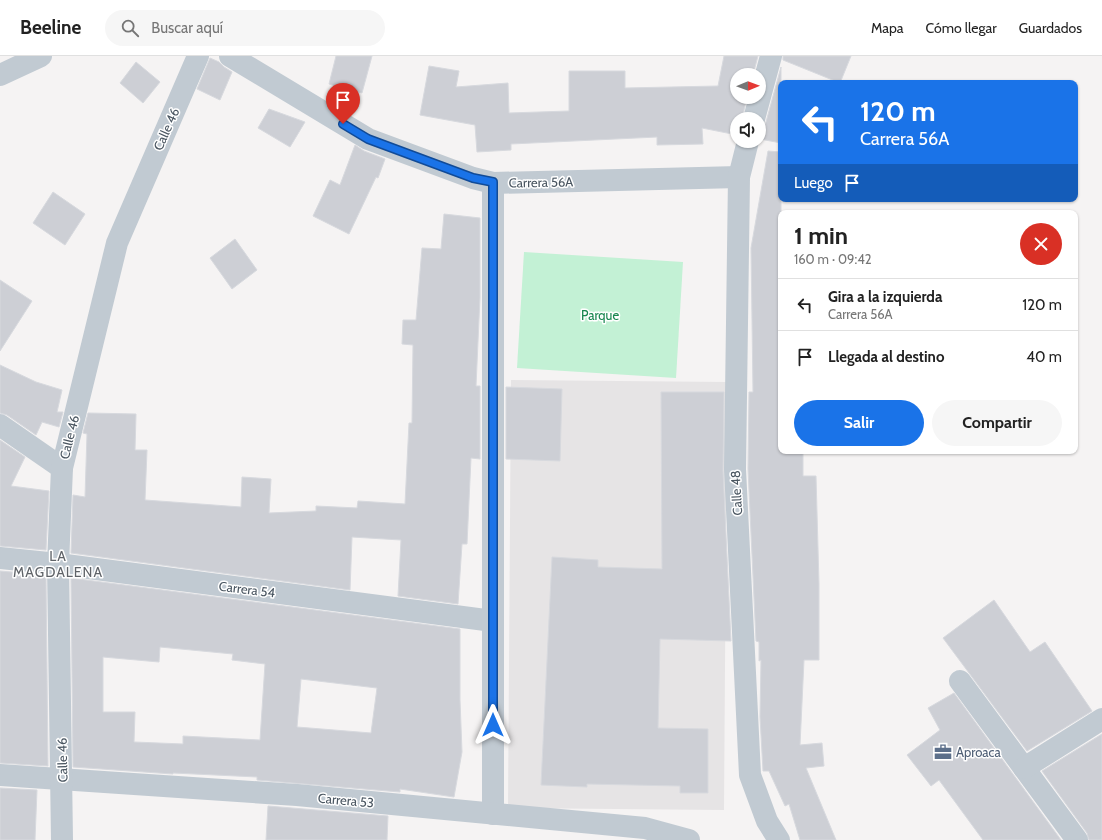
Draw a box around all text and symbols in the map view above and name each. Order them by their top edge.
search box [105,10,385,46]
text: Beeline [20,16,81,39]
icon: search [119,17,141,39]
text: Buscar aquí [151,19,223,37]
text: Mapa [871,19,904,37]
text: Cómo llegar [926,19,997,37]
text: Guardados [1019,19,1082,37]
north arrow [730,68,766,104]
map controls [730,68,766,148]
pin [326,83,360,124]
icon: arrive [332,89,354,111]
text: 120 m [860,94,936,128]
icon: left [794,96,846,148]
street label: Calle 46 [150,105,182,153]
button: sound [730,112,766,148]
text: Carrera 56A [860,128,949,150]
icon: arrive [841,172,863,194]
street label: Carrera 56A [509,173,573,191]
text: Luego [794,174,833,192]
text: 1 min [794,221,848,250]
button: close [1020,223,1062,265]
text: 160 m · 09:42 [794,251,871,267]
text: Gira a la izquierda [828,288,942,306]
icon: left [794,294,816,316]
text: 120 m [1022,296,1062,314]
text: Carrera 56A [828,306,893,322]
park label: Parque [581,307,619,323]
icon: arrive [794,346,816,368]
text: Llegada al destino [828,348,944,366]
text: 40 m [1026,348,1062,366]
button: Salir [794,400,924,446]
button: Compartir [932,400,1062,446]
street label: Calle 46 [56,413,82,461]
street label: Calle 48 [727,470,745,516]
district label: LA MAGDALENA [13,547,103,581]
street label: Carrera 54 [218,578,277,600]
position arrow [472,704,514,746]
street label: Calle 46 [54,737,70,783]
office icon: Aproaca [933,742,953,762]
place label: Aproaca [956,744,1001,760]
street label: Carrera 53 [317,790,375,810]

